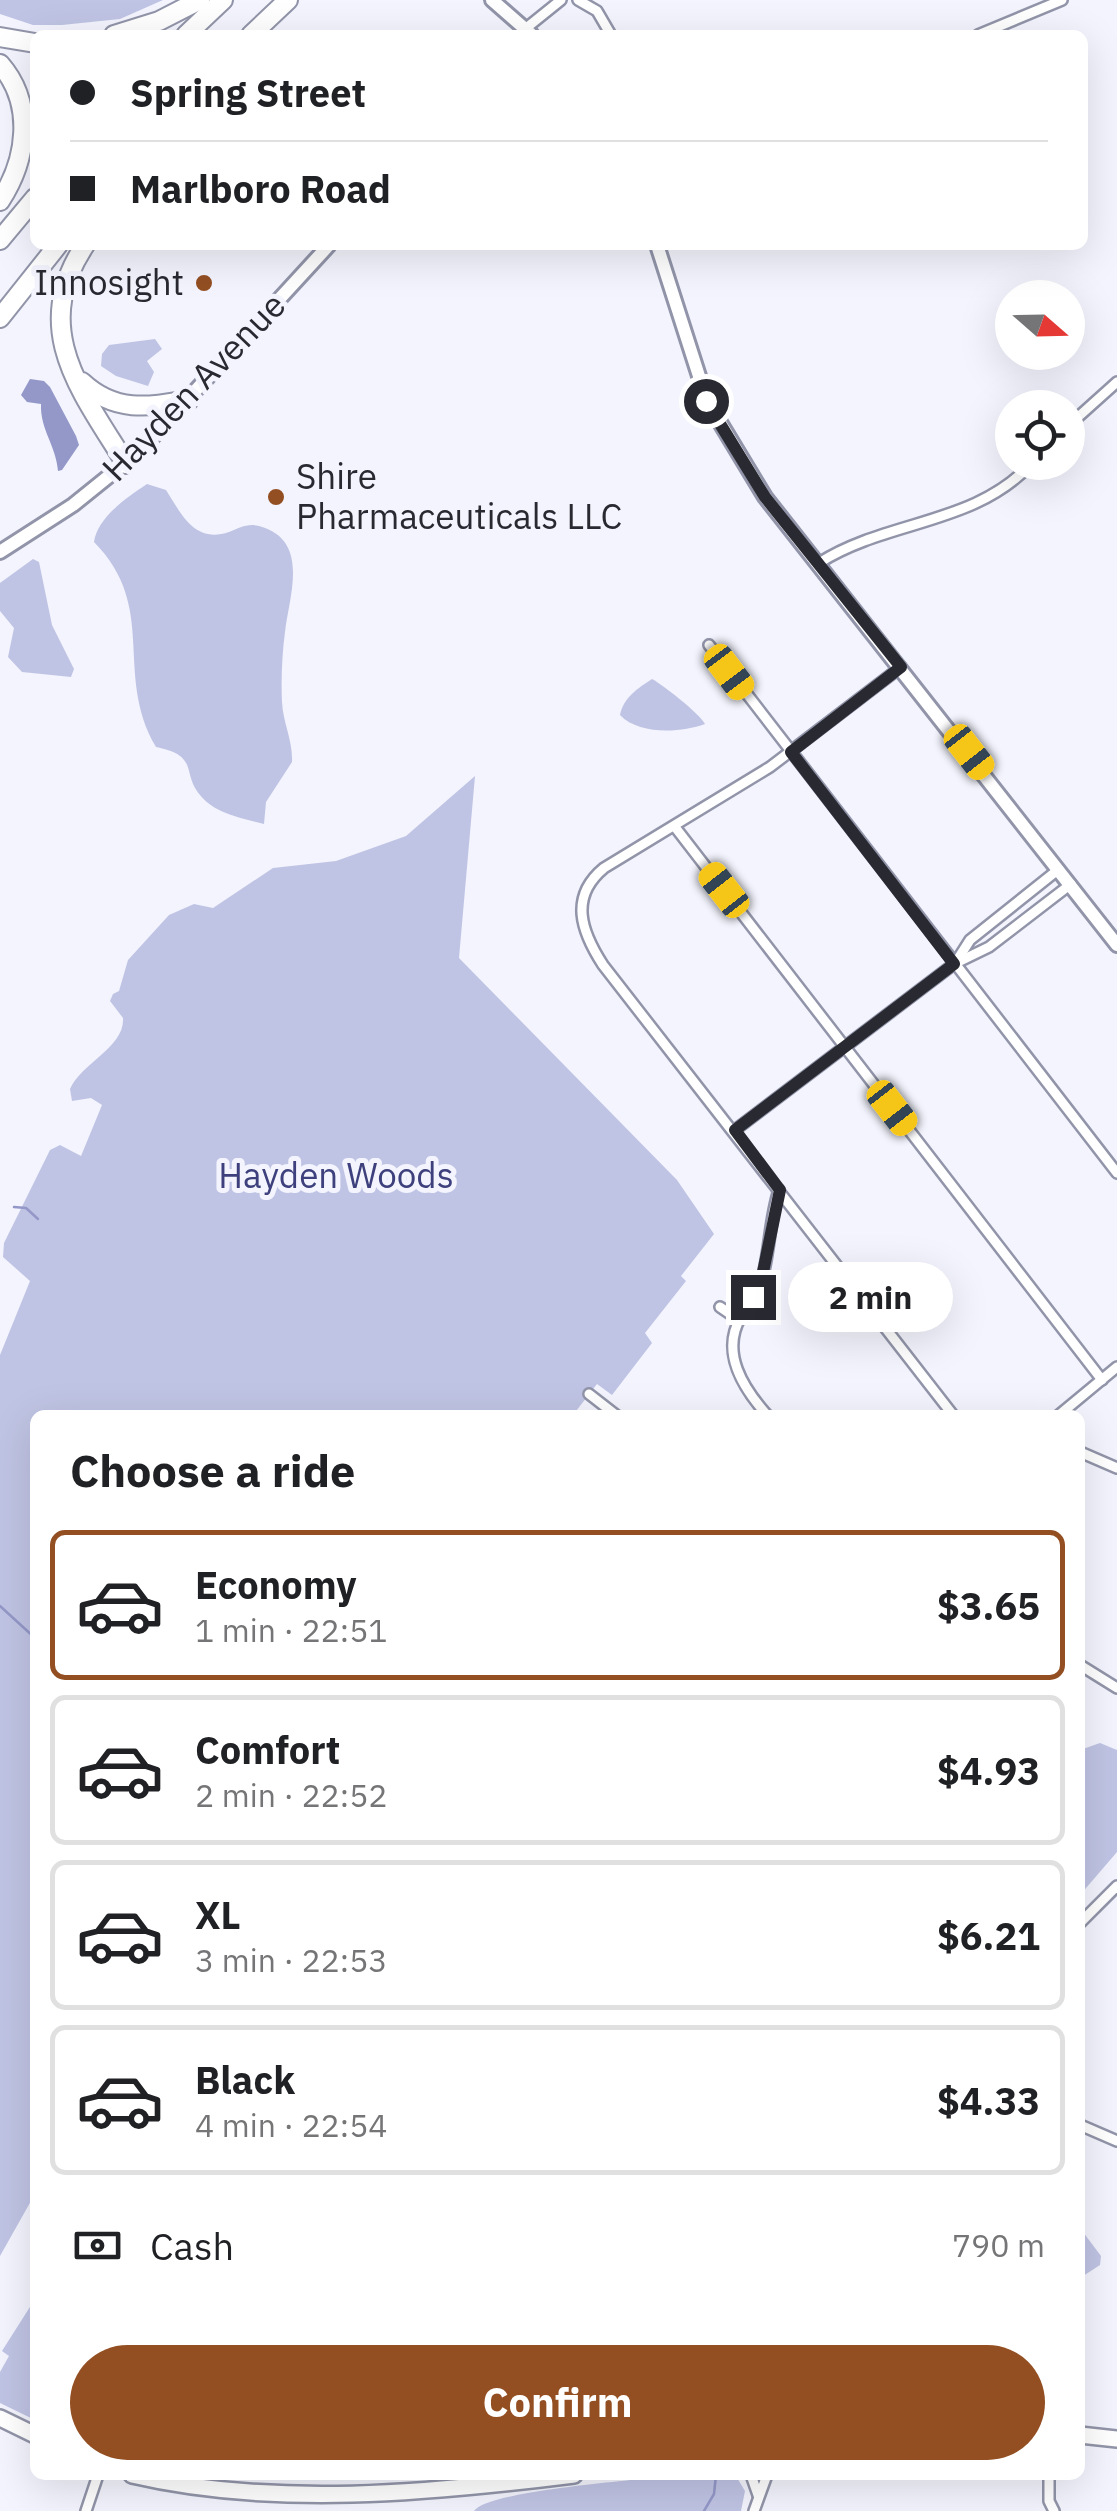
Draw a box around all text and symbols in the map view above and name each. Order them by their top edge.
text: Spring Street [130,68,366,117]
text: Marlboro Road [130,164,391,213]
place label: Innosight [34,259,184,305]
marker: Innosight [193,272,215,294]
north arrow [995,280,1085,370]
map controls [995,280,1085,480]
street label: Hayden Avenue [92,282,295,490]
route start [684,379,729,424]
button: locate [995,390,1085,480]
place label: Shire Pharmaceuticals LLC [296,453,622,539]
marker: Shire Pharmaceuticals LLC [265,486,287,508]
car [699,639,759,705]
car [939,719,999,785]
car [694,857,754,923]
car [862,1075,922,1141]
park label: Hayden Woods [218,1152,454,1198]
callout: 2 min [788,1262,953,1332]
route end [731,1275,776,1320]
text: 2 min [829,1276,912,1318]
text: Choose a ride [70,1441,355,1499]
icon: car [75,1560,165,1650]
text: Economy [195,1560,357,1609]
text: $3.65 [937,1581,1040,1630]
text: 1 min · 22:51 [195,1609,388,1651]
icon: car [75,1725,165,1815]
text: Comfort [195,1725,340,1774]
text: $4.93 [937,1746,1040,1795]
text: 2 min · 22:52 [195,1774,388,1816]
icon: car [75,1890,165,1980]
text: XL [195,1890,241,1939]
text: $6.21 [937,1911,1040,1960]
text: 3 min · 22:53 [195,1939,388,1981]
icon: car [75,2055,165,2145]
text: Black [195,2055,295,2104]
text: $4.33 [937,2076,1040,2125]
text: 4 min · 22:54 [195,2104,388,2146]
icon: cash [70,2218,125,2273]
text: Cash [150,2221,234,2270]
text: 790 m [952,2224,1045,2266]
button: Confirm [70,2345,1045,2460]

